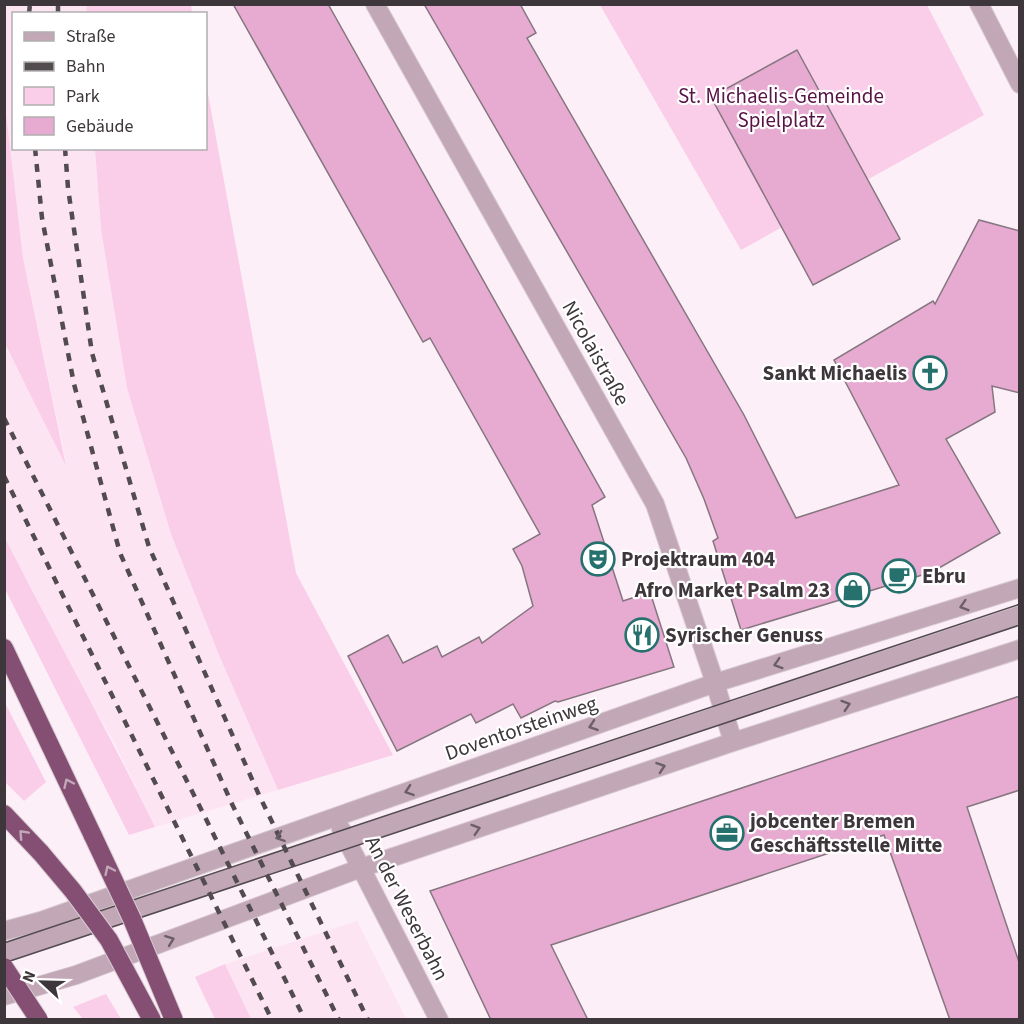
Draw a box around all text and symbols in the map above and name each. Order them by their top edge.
legend [12,12,207,150]
text: Straße [66,24,116,49]
text: Bahn [66,54,105,79]
park label: St. Michaelis-Gemeinde Spielplatz [678,81,884,135]
text: Park [66,84,100,109]
text: Gebäude [66,114,134,139]
street label: Nicolaistraße [555,295,637,411]
church icon: Sankt Michaelis [912,355,948,391]
place label: Sankt Michaelis [763,358,907,388]
theatre icon: Projektraum 404 [580,541,616,577]
place label: Projektraum 404 [621,544,775,574]
cafe icon: Ebru [881,558,917,594]
place label: Ebru [922,561,966,591]
shop icon: Afro Market Psalm 23 [835,572,871,608]
place label: Afro Market Psalm 23 [634,575,830,605]
one-way arrow [959,598,970,611]
restaurant icon: Syrischer Genuss [624,617,660,653]
place label: Syrischer Genuss [665,620,823,650]
one-way arrow [773,657,783,669]
street label: Doventorsteinweg [441,688,602,768]
one-way arrow [840,700,851,712]
one-way arrow [588,719,599,732]
one-way arrow [655,761,666,774]
one-way arrow [63,779,75,790]
one-way arrow [404,784,415,797]
place label: jobcenter Bremen Geschäftsstelle Mitte [748,806,943,860]
office icon: jobcenter Bremen Geschäftsstelle Mitte [709,815,745,851]
one-way arrow [470,824,481,837]
one-way arrow [275,829,286,842]
one-way arrow [19,830,30,841]
street label: An der Weserbahn [358,830,456,986]
one-way arrow [104,865,116,876]
one-way arrow [165,934,175,947]
north arrow [12,952,72,1012]
text: N [17,968,41,986]

